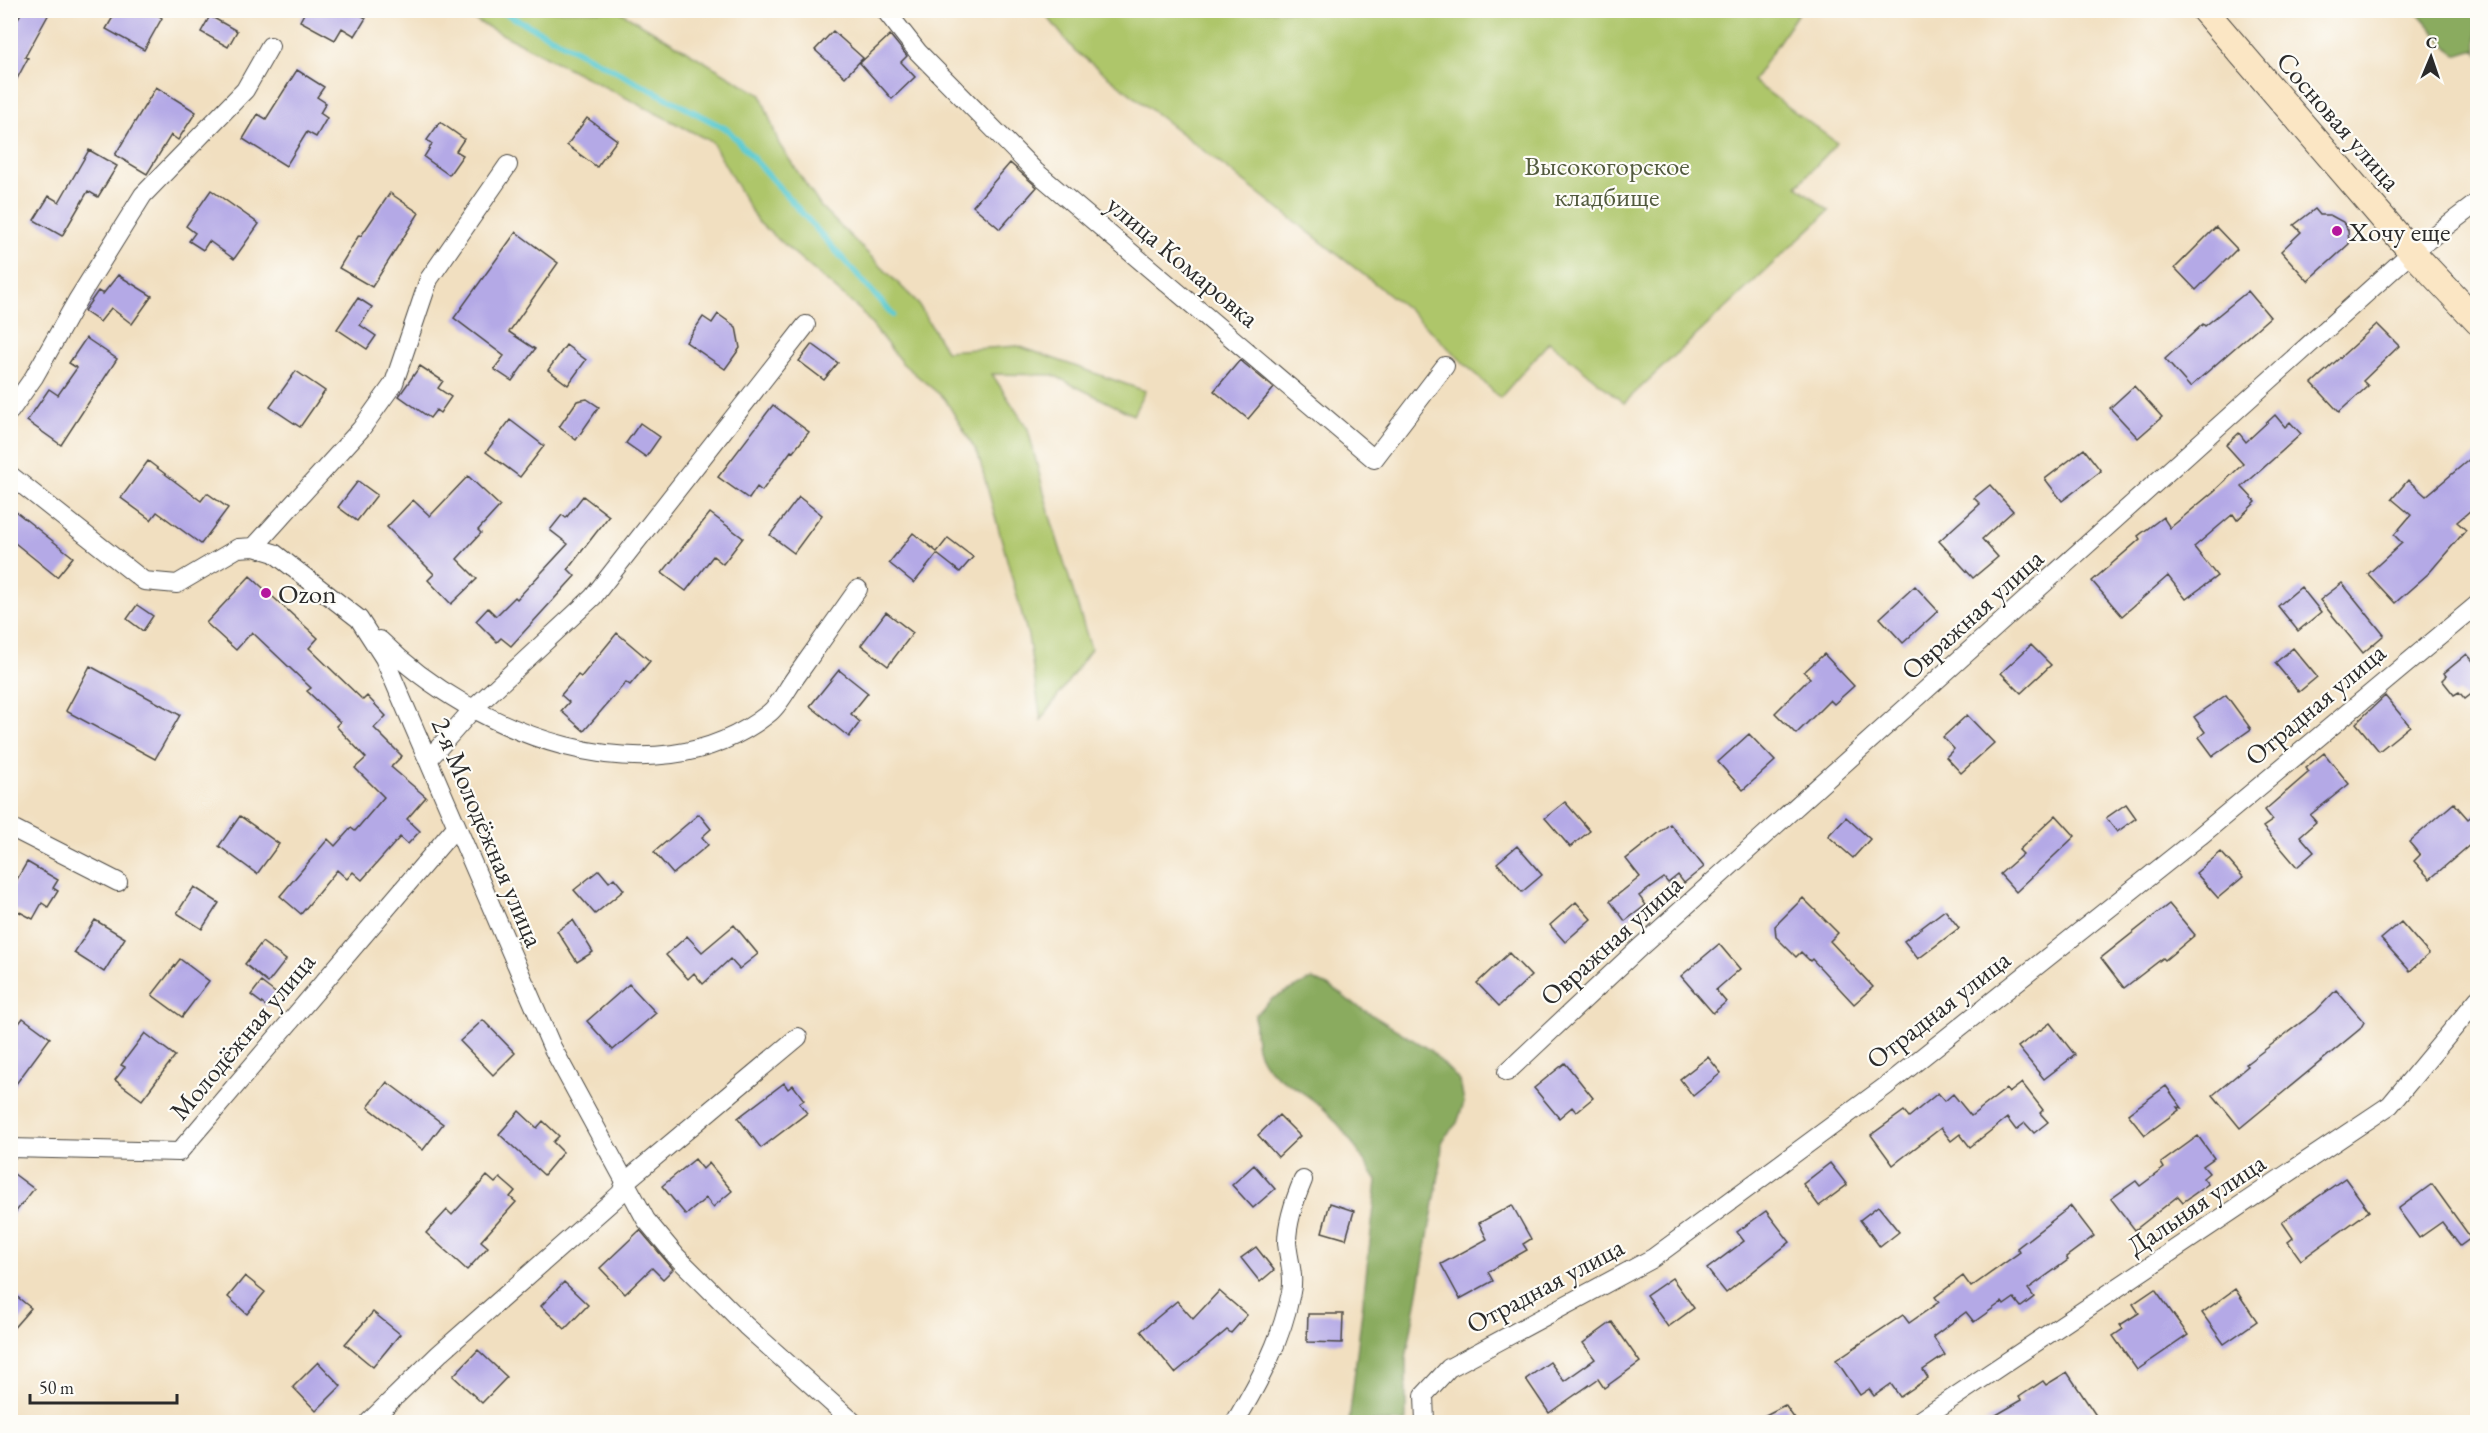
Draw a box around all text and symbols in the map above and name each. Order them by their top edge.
north arrow [2401,27,2461,87]
text: С [2425,32,2438,53]
street label: Сосновая улица [2269,44,2409,198]
park label: Высокогорское кладбище [1524,148,1690,214]
street label: улица Комаровка [1100,187,1267,335]
place label: Хочу еще [2348,214,2451,249]
marker: Хочу еще [2330,224,2344,238]
street label: Овражная улица [1893,541,2051,687]
place label: Ozon [278,576,336,611]
marker: Ozon [259,586,273,600]
street label: Отрадная улица [2237,635,2393,773]
street label: 2-я Молодёжная улица [424,712,552,953]
street label: Овражная улица [1532,867,1690,1013]
street label: Отрадная улица [1859,942,2017,1076]
street label: Молодёжная улица [161,945,323,1127]
street label: Дальняя улица [2120,1145,2272,1263]
street label: Отрадная улица [1460,1229,1630,1341]
scale bar [30,1367,177,1405]
text: 50 m [39,1376,74,1399]

